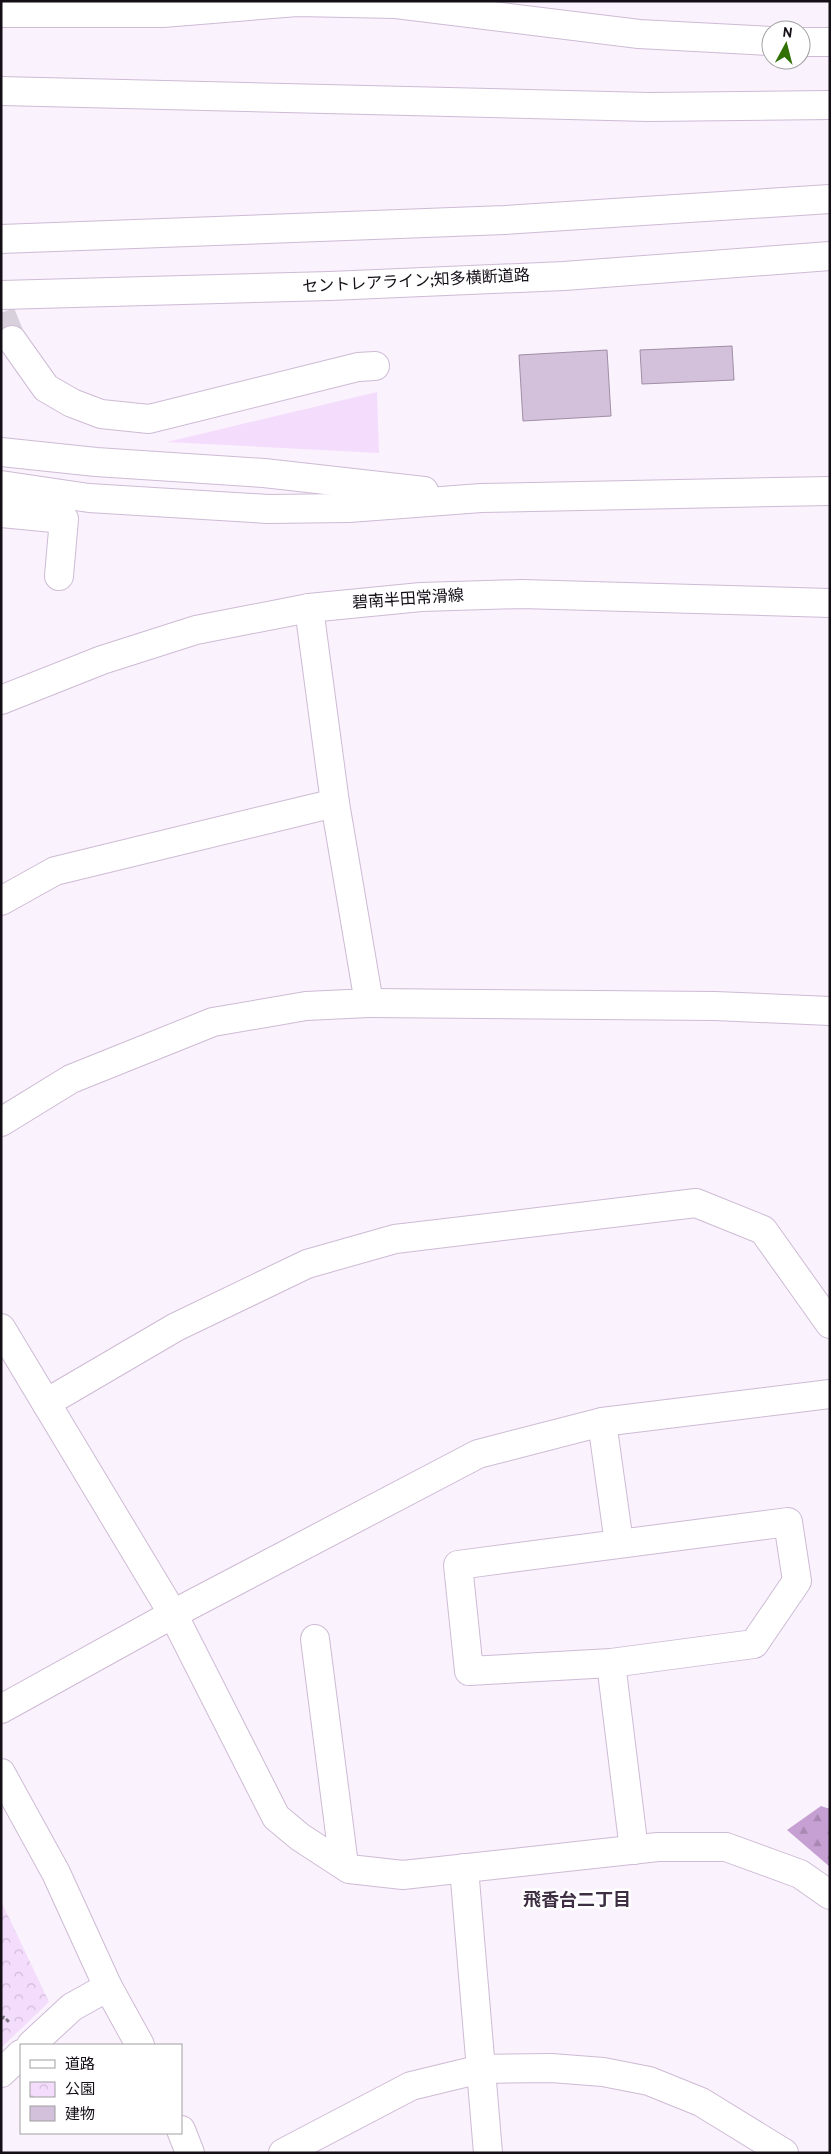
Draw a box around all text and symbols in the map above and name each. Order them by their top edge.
north arrow [761,20,811,70]
text: N [781,25,793,43]
street label: セントレアライン;知多横断道路 [302,266,530,298]
street label: 碧南半田常滑線 [351,586,465,614]
district label: 飛香台二丁目 [523,1890,631,1913]
legend [20,2044,182,2134]
text: 道路 [65,2056,95,2075]
text: 公園 [65,2081,95,2100]
text: 建物 [65,2106,95,2125]

